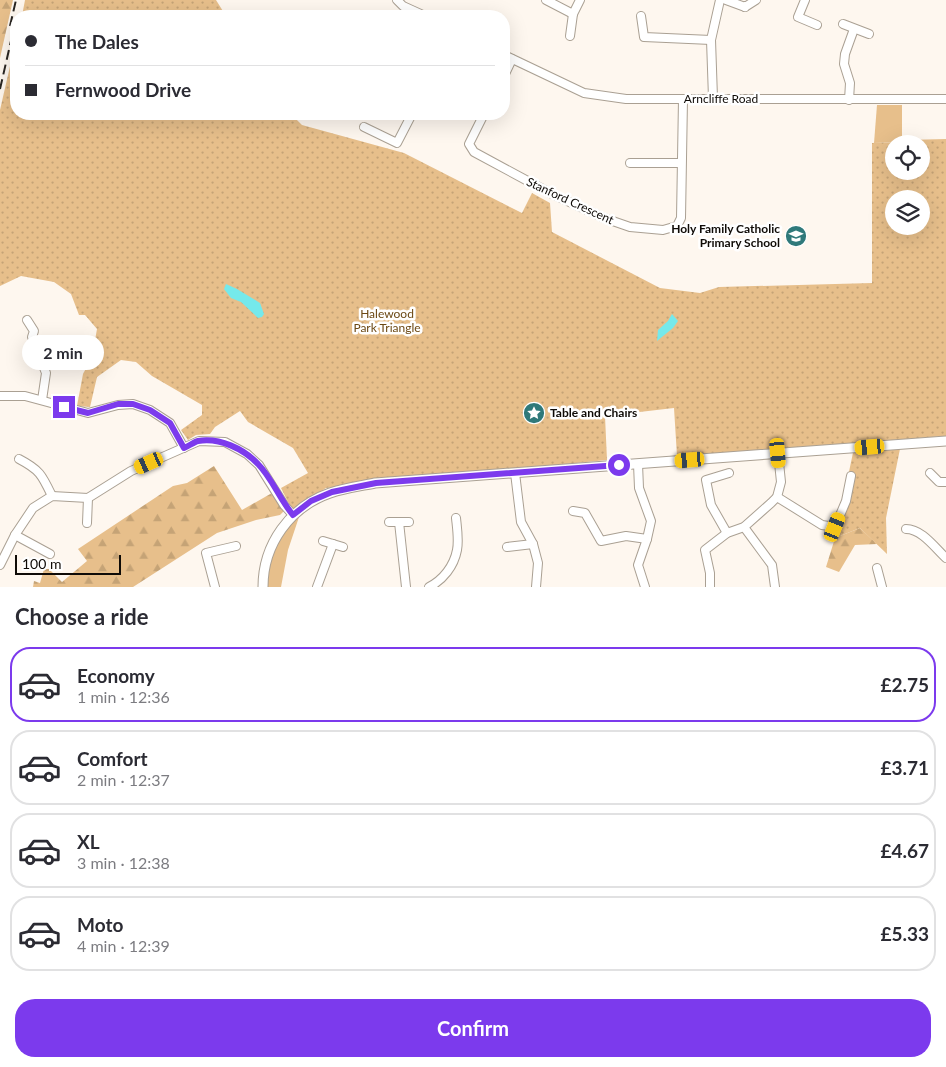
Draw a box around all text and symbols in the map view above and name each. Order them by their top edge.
text: The Dales [55,30,139,53]
text: Fernwood Drive [55,78,191,101]
street label: Arncliffe Road [684,91,758,106]
map controls [885,135,930,235]
button: locate [885,135,930,180]
street label: Stanford Crescent [524,174,617,228]
button: layers [885,190,930,235]
place label: Holy Family Catholic Primary School [671,221,780,250]
school or university icon: Holy Family Catholic Primary School [784,224,808,248]
park label: Halewood Park Triangle [353,306,421,335]
callout: 2 min [23,334,105,370]
text: 2 min [43,343,83,362]
route end [53,396,75,418]
place icon: Table and Chairs [522,401,546,425]
place label: Table and Chairs [550,405,637,420]
car [769,437,786,469]
car [854,438,885,456]
car [132,450,165,476]
car [674,451,705,469]
route start [608,454,630,476]
car [822,510,847,544]
scale bar [15,552,121,575]
text: 100 m [22,555,61,572]
text: Choose a ride [15,603,149,630]
icon: car [17,662,62,707]
text: Economy [77,664,155,687]
text: £2.75 [880,673,929,696]
text: 1 min · 12:36 [77,687,170,706]
icon: car [17,745,62,790]
text: Comfort [77,747,148,770]
text: £3.71 [880,756,929,779]
text: 2 min · 12:37 [77,770,170,789]
icon: car [17,828,62,873]
text: XL [77,830,100,853]
text: £4.67 [880,839,929,862]
text: 3 min · 12:38 [77,853,170,872]
icon: car [17,911,62,956]
text: Moto [77,913,123,936]
text: £5.33 [880,922,929,945]
text: 4 min · 12:39 [77,936,170,955]
button: Confirm [15,999,931,1057]

